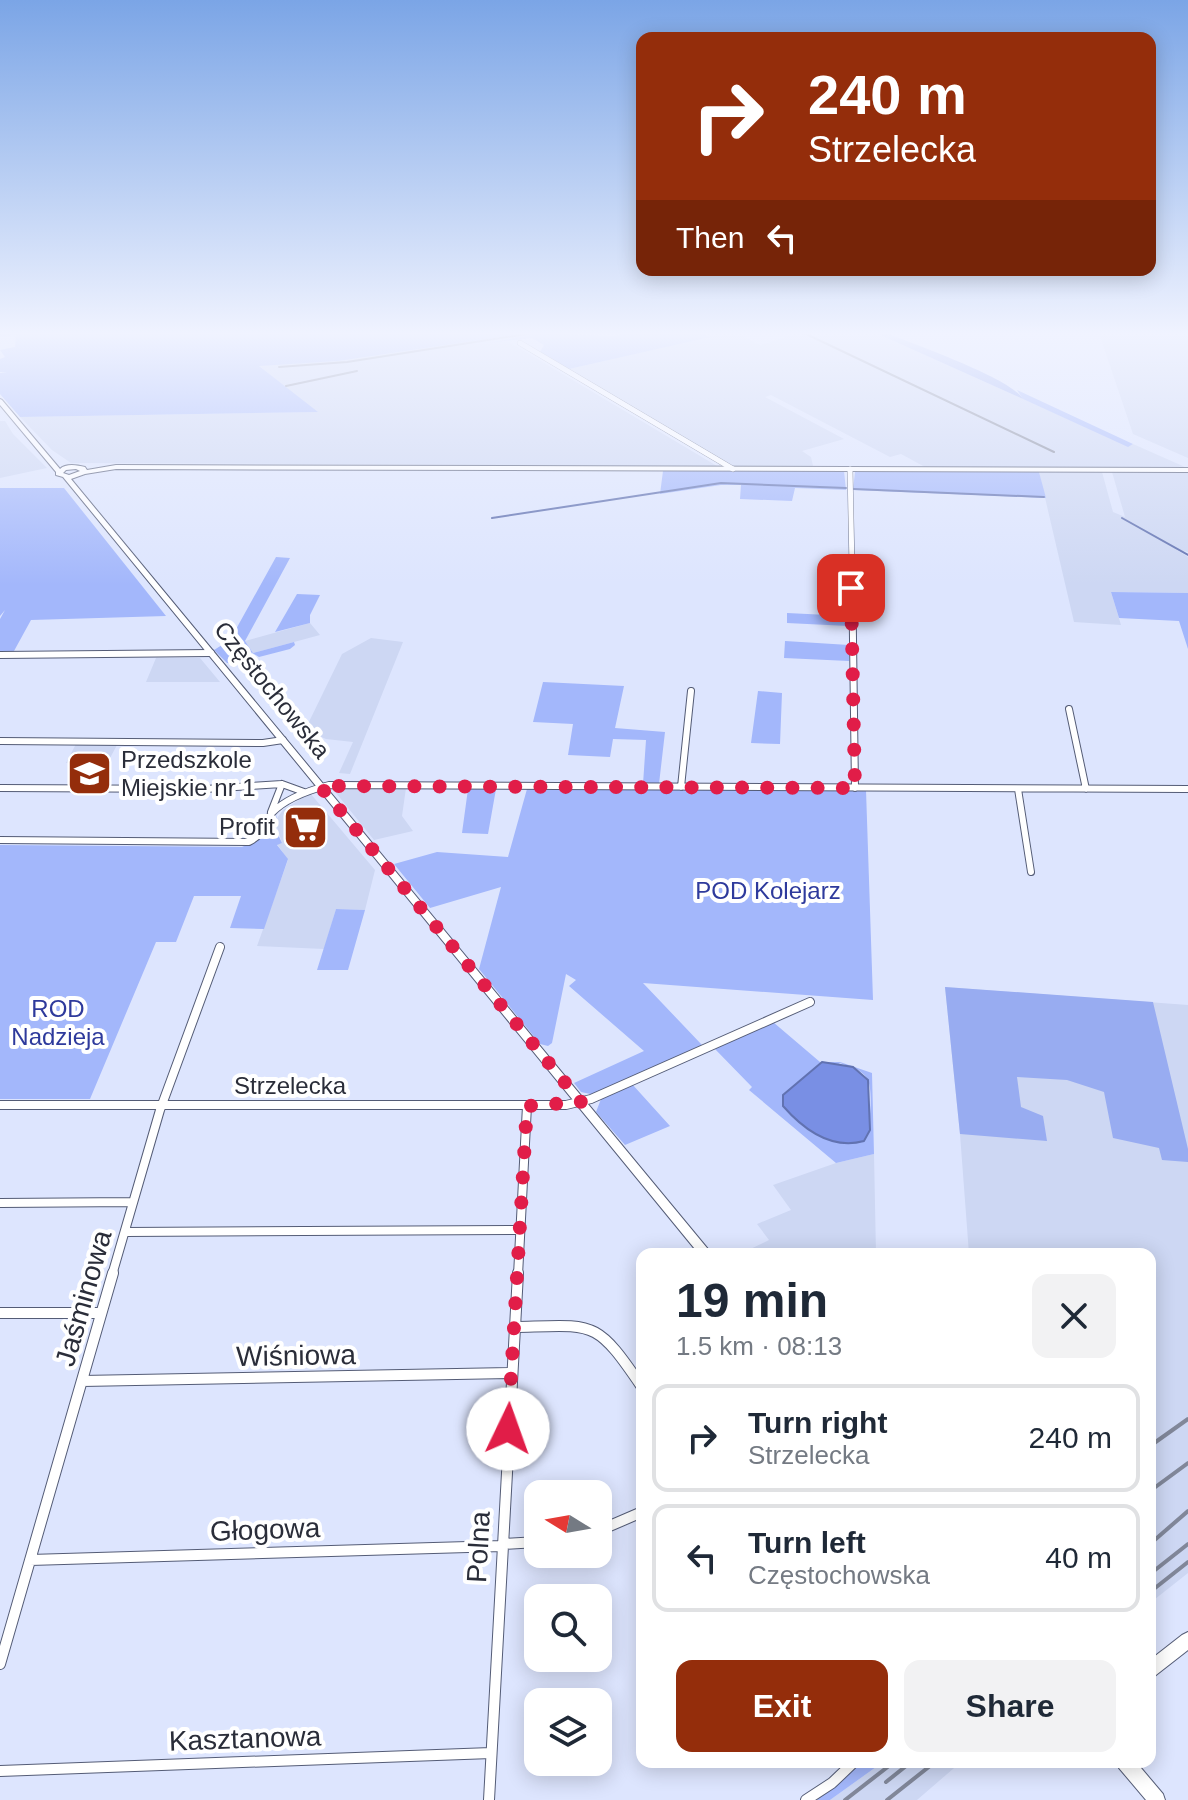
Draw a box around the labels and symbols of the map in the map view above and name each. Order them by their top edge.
pin [817,554,885,622]
street label: Częstochowska [209,616,336,764]
place label: Przedszkole Miejskie nr 1 [121,746,256,801]
school or university icon: Przedszkole Miejskie nr 1 [66,750,114,798]
supermarket icon: Profit [282,803,330,851]
place label: Profit [219,813,275,840]
park label: POD Kolejarz [695,877,841,904]
park label: ROD Nadzieja [11,995,105,1050]
street label: Strzelecka [234,1072,347,1099]
street label: Jaśminowa [49,1226,118,1370]
street label: Wiśniowa [236,1339,357,1372]
position arrow [466,1387,550,1471]
north arrow [524,1480,612,1568]
street label: Polna [461,1510,496,1584]
street label: Głogowa [209,1512,321,1547]
street label: Kasztanowa [168,1720,322,1757]

